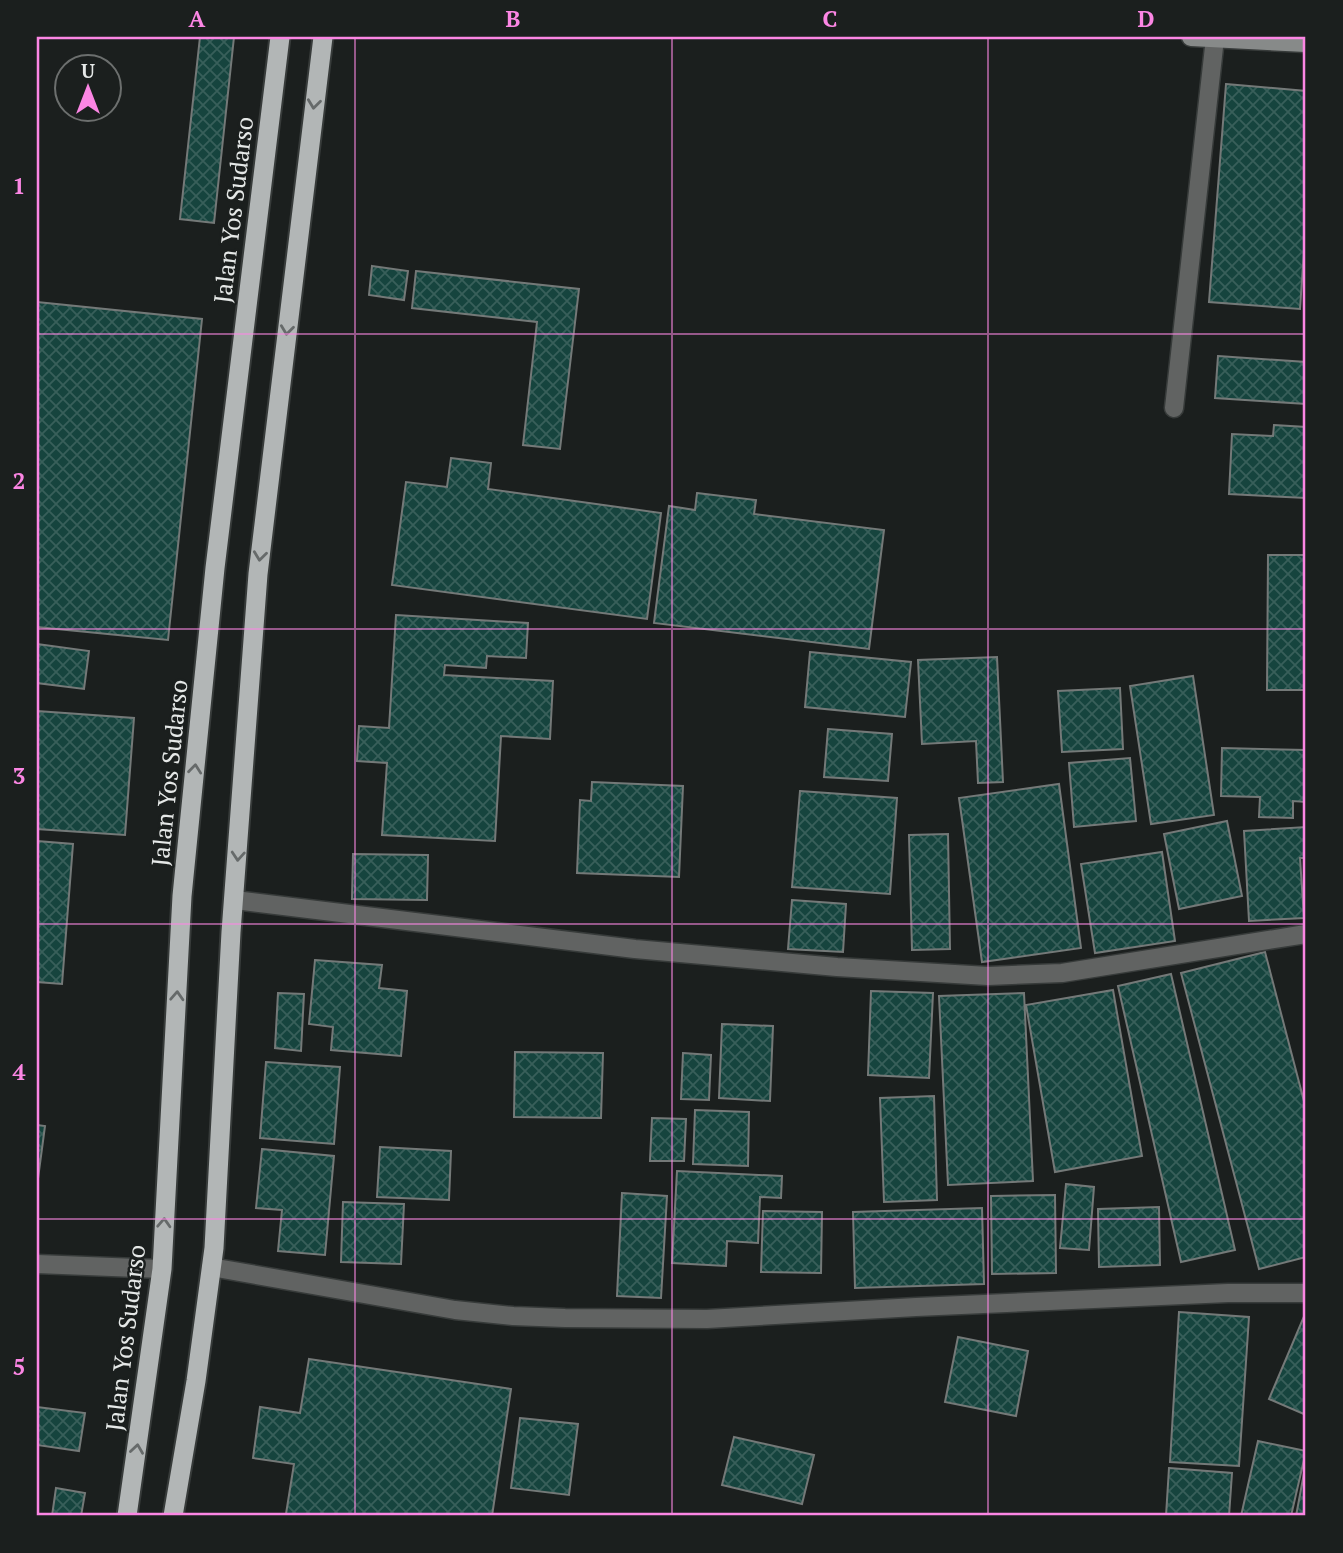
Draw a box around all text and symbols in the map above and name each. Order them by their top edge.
text: A [189,3,206,34]
text: B [506,3,521,34]
text: C [823,3,838,34]
text: D [1138,3,1155,34]
north arrow [52,52,122,122]
text: U [81,58,95,83]
one-way arrow [307,99,322,110]
street label: Jalan Yos Sudarso [206,115,260,305]
text: 1 [13,170,26,201]
one-way arrow [279,324,294,336]
text: 2 [13,465,26,496]
one-way arrow [252,550,267,562]
street label: Jalan Yos Sudarso [143,678,195,868]
text: 3 [13,760,26,791]
one-way arrow [187,763,202,775]
one-way arrow [231,851,246,862]
one-way arrow [169,990,184,1001]
text: 4 [13,1056,26,1087]
one-way arrow [157,1217,172,1228]
street label: Jalan Yos Sudarso [98,1243,152,1433]
text: 5 [13,1351,26,1382]
one-way arrow [129,1443,144,1455]

